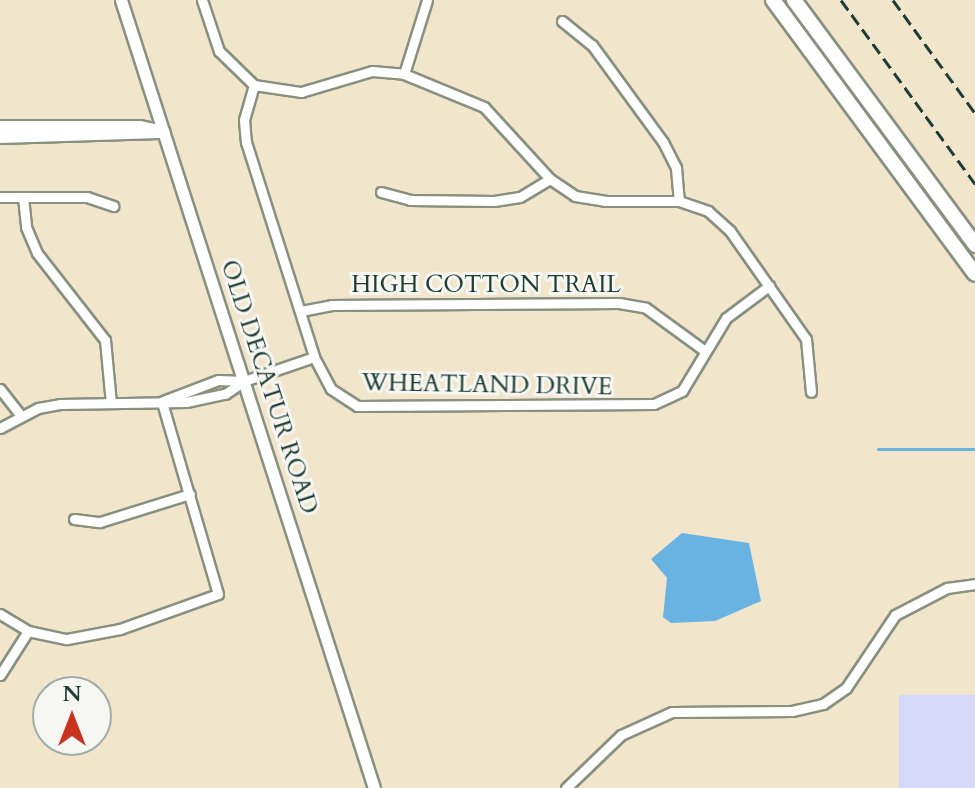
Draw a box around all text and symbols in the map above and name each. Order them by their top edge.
street label: OLD DECATUR ROAD [214,256,324,518]
street label: HIGH COTTON TRAIL [351,271,621,299]
street label: WHEATLAND DRIVE [361,368,613,402]
north arrow [32,676,112,756]
text: N [62,679,82,709]

